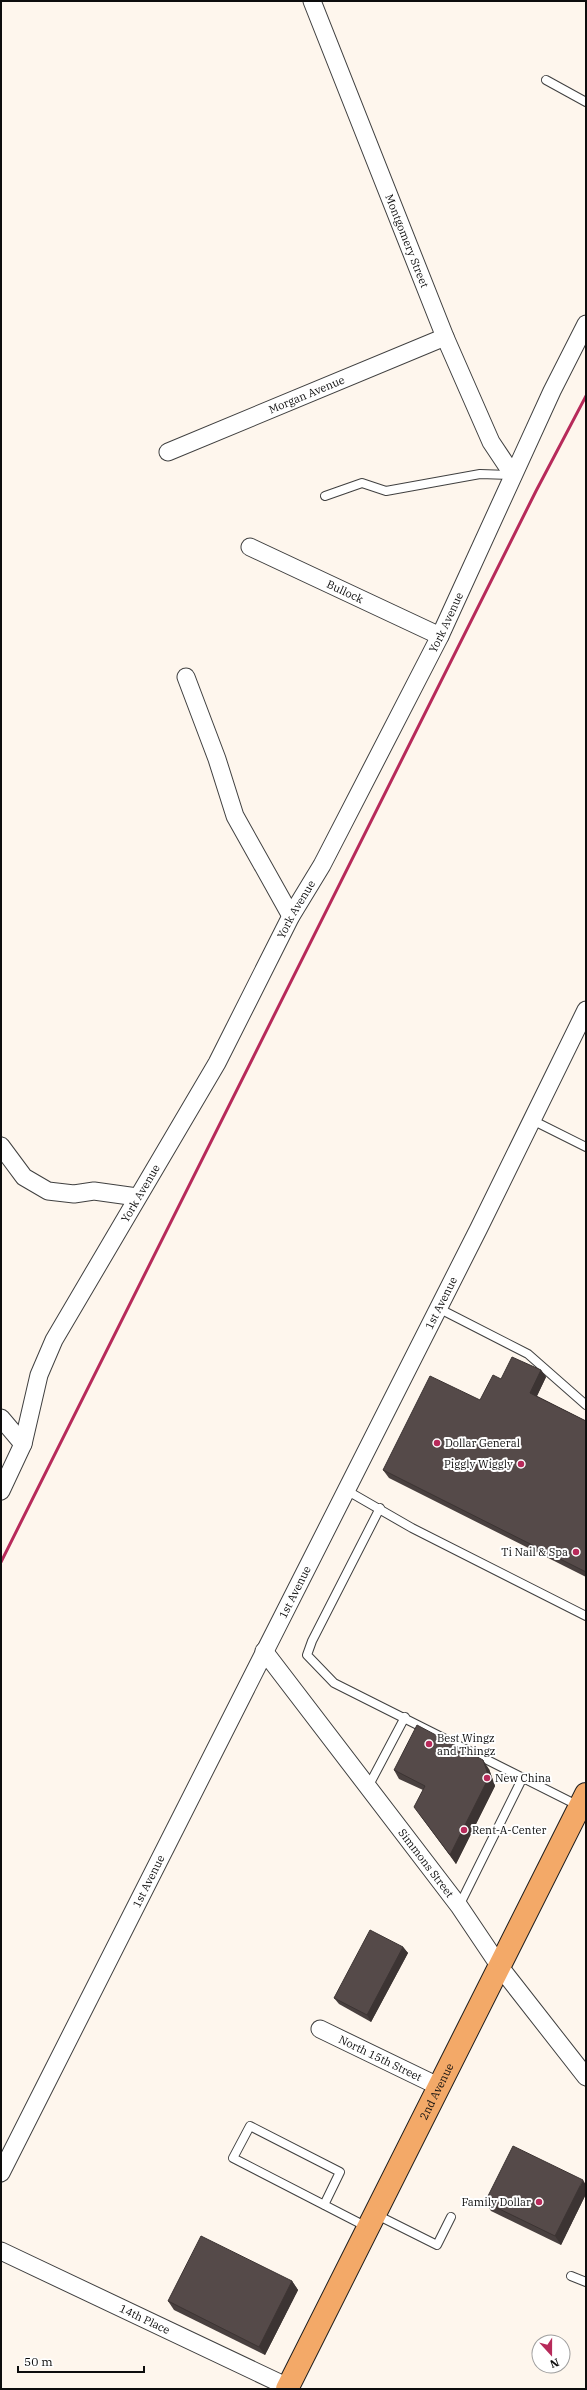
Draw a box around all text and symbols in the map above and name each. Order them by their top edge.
street label: Montgomery Street [382,192,432,290]
street label: Morgan Avenue [266,372,347,416]
street label: Bullock [324,577,366,606]
street label: York Avenue [426,590,466,655]
street label: York Avenue [274,877,318,941]
street label: York Avenue [118,1162,163,1225]
street label: 1st Avenue [422,1274,460,1332]
place label: Dollar General [445,1436,520,1450]
marker: Dollar General [432,1438,442,1448]
place label: Piggly Wiggly [444,1457,513,1471]
marker: Piggly Wiggly [516,1459,526,1469]
place label: Ti Nail & Spa [501,1545,568,1559]
marker: Ti Nail & Spa [571,1547,581,1557]
street label: 1st Avenue [276,1563,314,1621]
place label: Best Wingz and Thingz [437,1731,496,1758]
marker: Best Wingz and Thingz [424,1739,434,1749]
place label: New China [495,1771,551,1785]
marker: New China [482,1773,492,1783]
place label: Rent-A-Center [472,1823,546,1837]
marker: Rent-A-Center [459,1825,469,1835]
street label: Simmons Street [395,1826,457,1900]
street label: 1st Avenue [129,1853,168,1910]
street label: North 15th Street [337,2032,424,2084]
street label: 2nd Avenue [416,2061,457,2122]
place label: Family Dollar [461,2195,531,2209]
marker: Family Dollar [534,2197,544,2207]
street label: 14th Place [117,2301,172,2337]
north arrow [531,2334,571,2374]
scale bar [18,2348,144,2374]
text: 50 m [24,2354,53,2369]
text: N [548,2355,561,2372]

